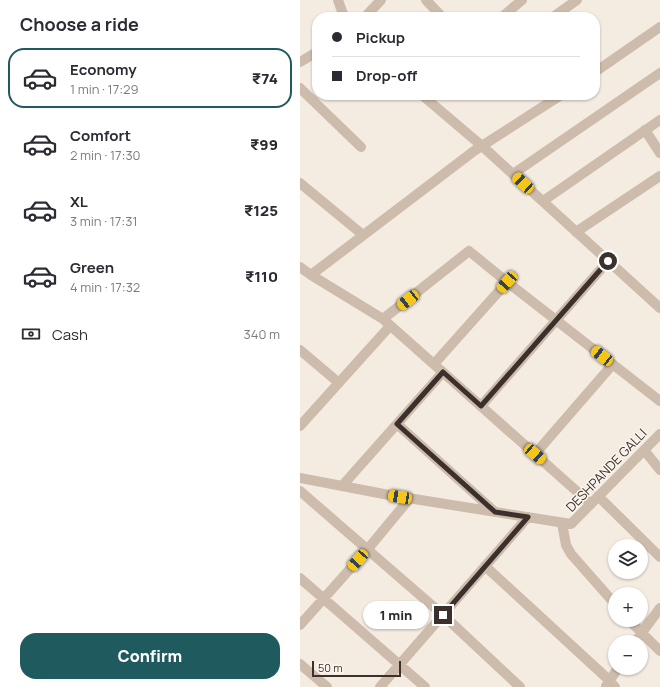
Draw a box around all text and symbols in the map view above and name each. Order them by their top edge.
text: Choose a ride [20,12,139,36]
text: Pickup [356,27,405,48]
text: Economy [70,59,137,80]
icon: car [22,60,58,96]
text: Drop-off [356,65,417,86]
text: ₹74 [252,68,278,89]
text: 1 min · 17:29 [70,80,139,98]
text: Comfort [70,125,131,146]
icon: car [22,126,58,162]
text: ₹99 [250,134,278,155]
text: 2 min · 17:30 [70,146,141,164]
car [510,170,536,196]
text: XL [70,191,88,212]
icon: car [22,192,58,228]
text: ₹125 [244,200,278,221]
text: 3 min · 17:31 [70,212,137,230]
route start [599,252,617,270]
text: Green [70,257,114,278]
icon: car [22,258,58,294]
text: ₹110 [245,266,278,287]
car [495,269,519,295]
text: 4 min · 17:32 [70,278,140,296]
car [395,288,421,312]
icon: cash [20,323,42,345]
text: Cash [52,324,88,345]
text: 340 m [244,325,280,343]
car [589,344,615,368]
street label: DESHPANDE GALLI [562,424,650,516]
car [522,442,548,466]
car [387,489,413,505]
map controls [608,539,648,675]
button: layers [608,539,648,579]
car [346,547,370,573]
button: + [608,587,648,627]
callout: 1 min [363,601,429,629]
text: 1 min [380,606,412,624]
route end [434,606,452,624]
button: Confirm [20,633,280,679]
button: − [608,635,648,675]
scale bar [312,659,401,678]
text: 50 m [318,660,343,675]

